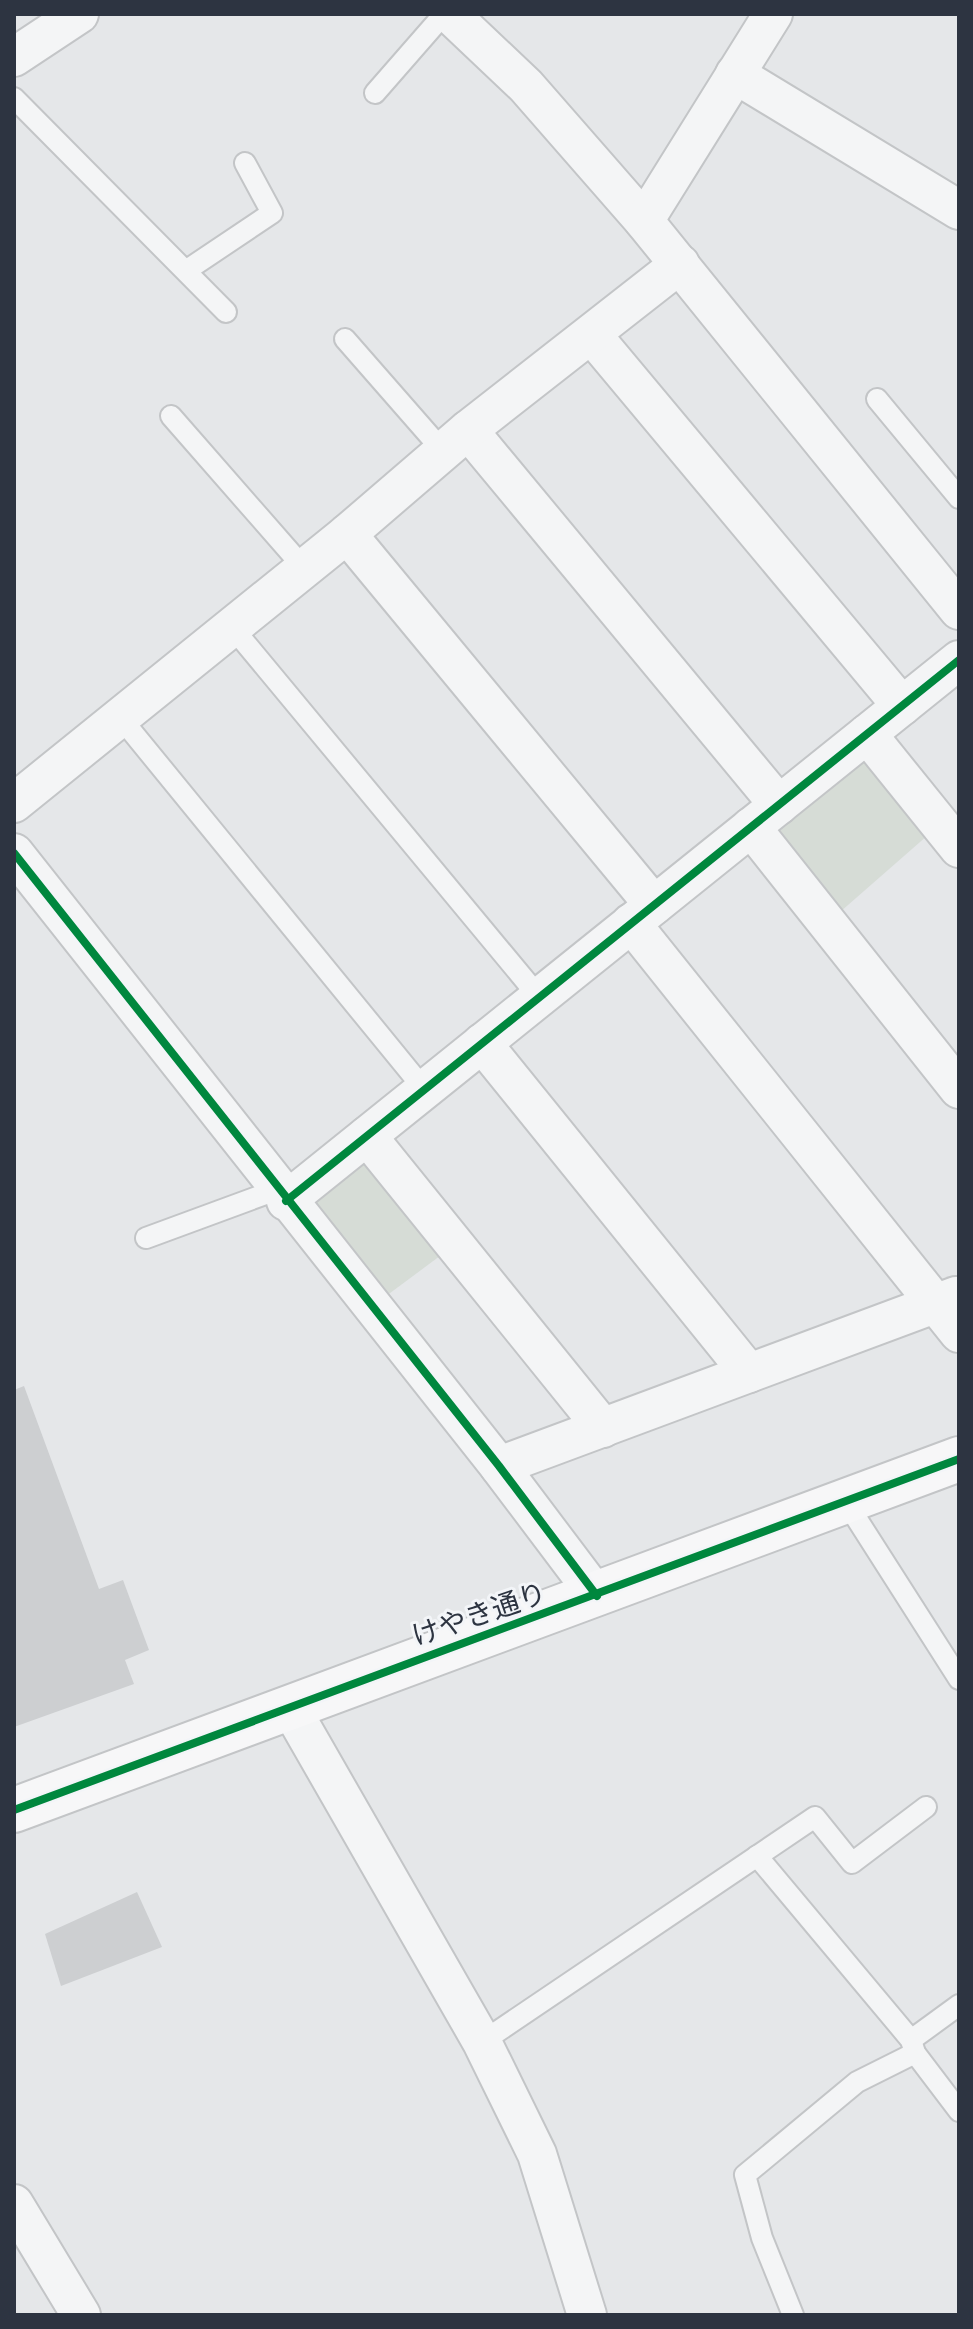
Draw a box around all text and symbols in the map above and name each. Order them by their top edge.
street label: けやき通り [407,1575,551,1653]

